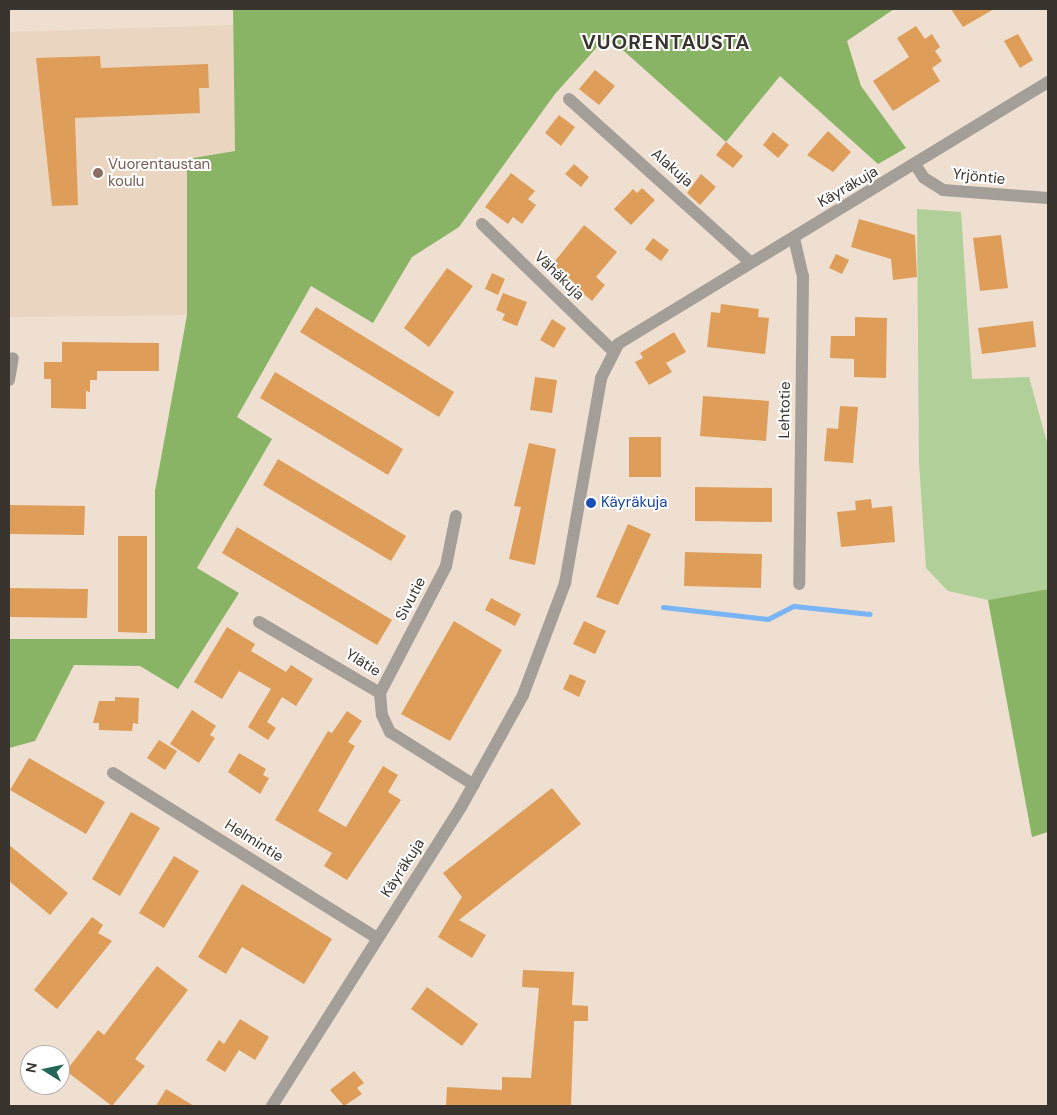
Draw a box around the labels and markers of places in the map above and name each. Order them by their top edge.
place label: Vuorentaustan koulu [108,155,210,190]
marker: Vuorentaustan koulu [92,167,104,179]
place label: Käyräkuja [601,494,667,512]
marker: Käyräkuja [585,497,597,509]

